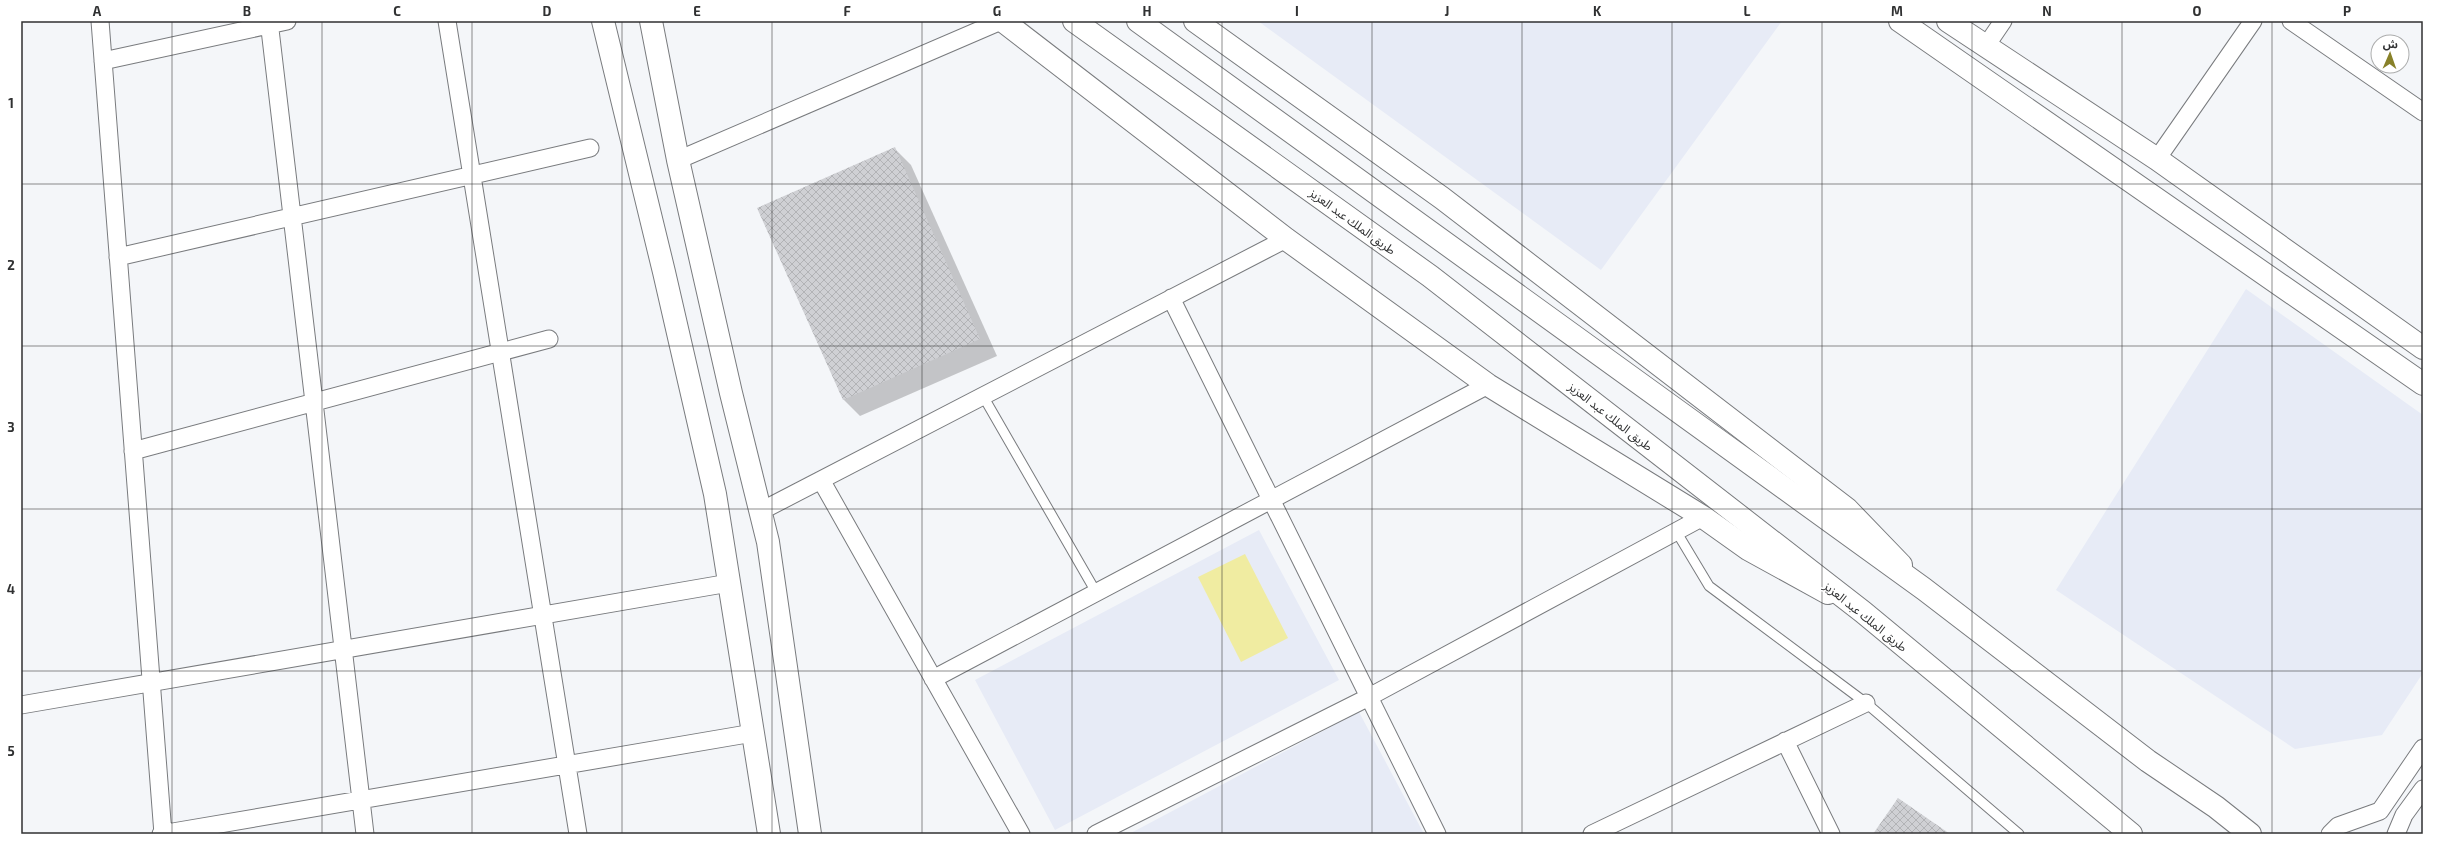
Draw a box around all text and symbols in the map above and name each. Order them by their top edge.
text: A [93,3,102,19]
text: B [243,3,251,19]
text: C [393,3,401,19]
text: D [543,3,552,19]
text: E [693,3,701,19]
text: F [843,3,851,19]
text: G [993,3,1001,19]
text: H [1143,3,1152,19]
text: I [1295,3,1299,19]
text: J [1445,3,1449,19]
text: K [1593,3,1602,19]
text: L [1744,3,1751,19]
text: M [1891,3,1903,19]
text: N [2042,3,2052,19]
text: O [2193,3,2202,19]
text: P [2343,3,2351,19]
north arrow [2370,34,2410,74]
text: ش [2383,37,2398,51]
text: 1 [8,95,14,111]
street label: طريق الملك عبد العزيز [1305,185,1399,259]
text: 2 [7,257,15,273]
street label: طريق الملك عبد العزيز [1564,378,1656,455]
text: 3 [7,419,15,435]
street label: طريق الملك عبد العزيز [1820,578,1910,655]
text: 4 [7,581,15,597]
text: 5 [7,743,15,759]

